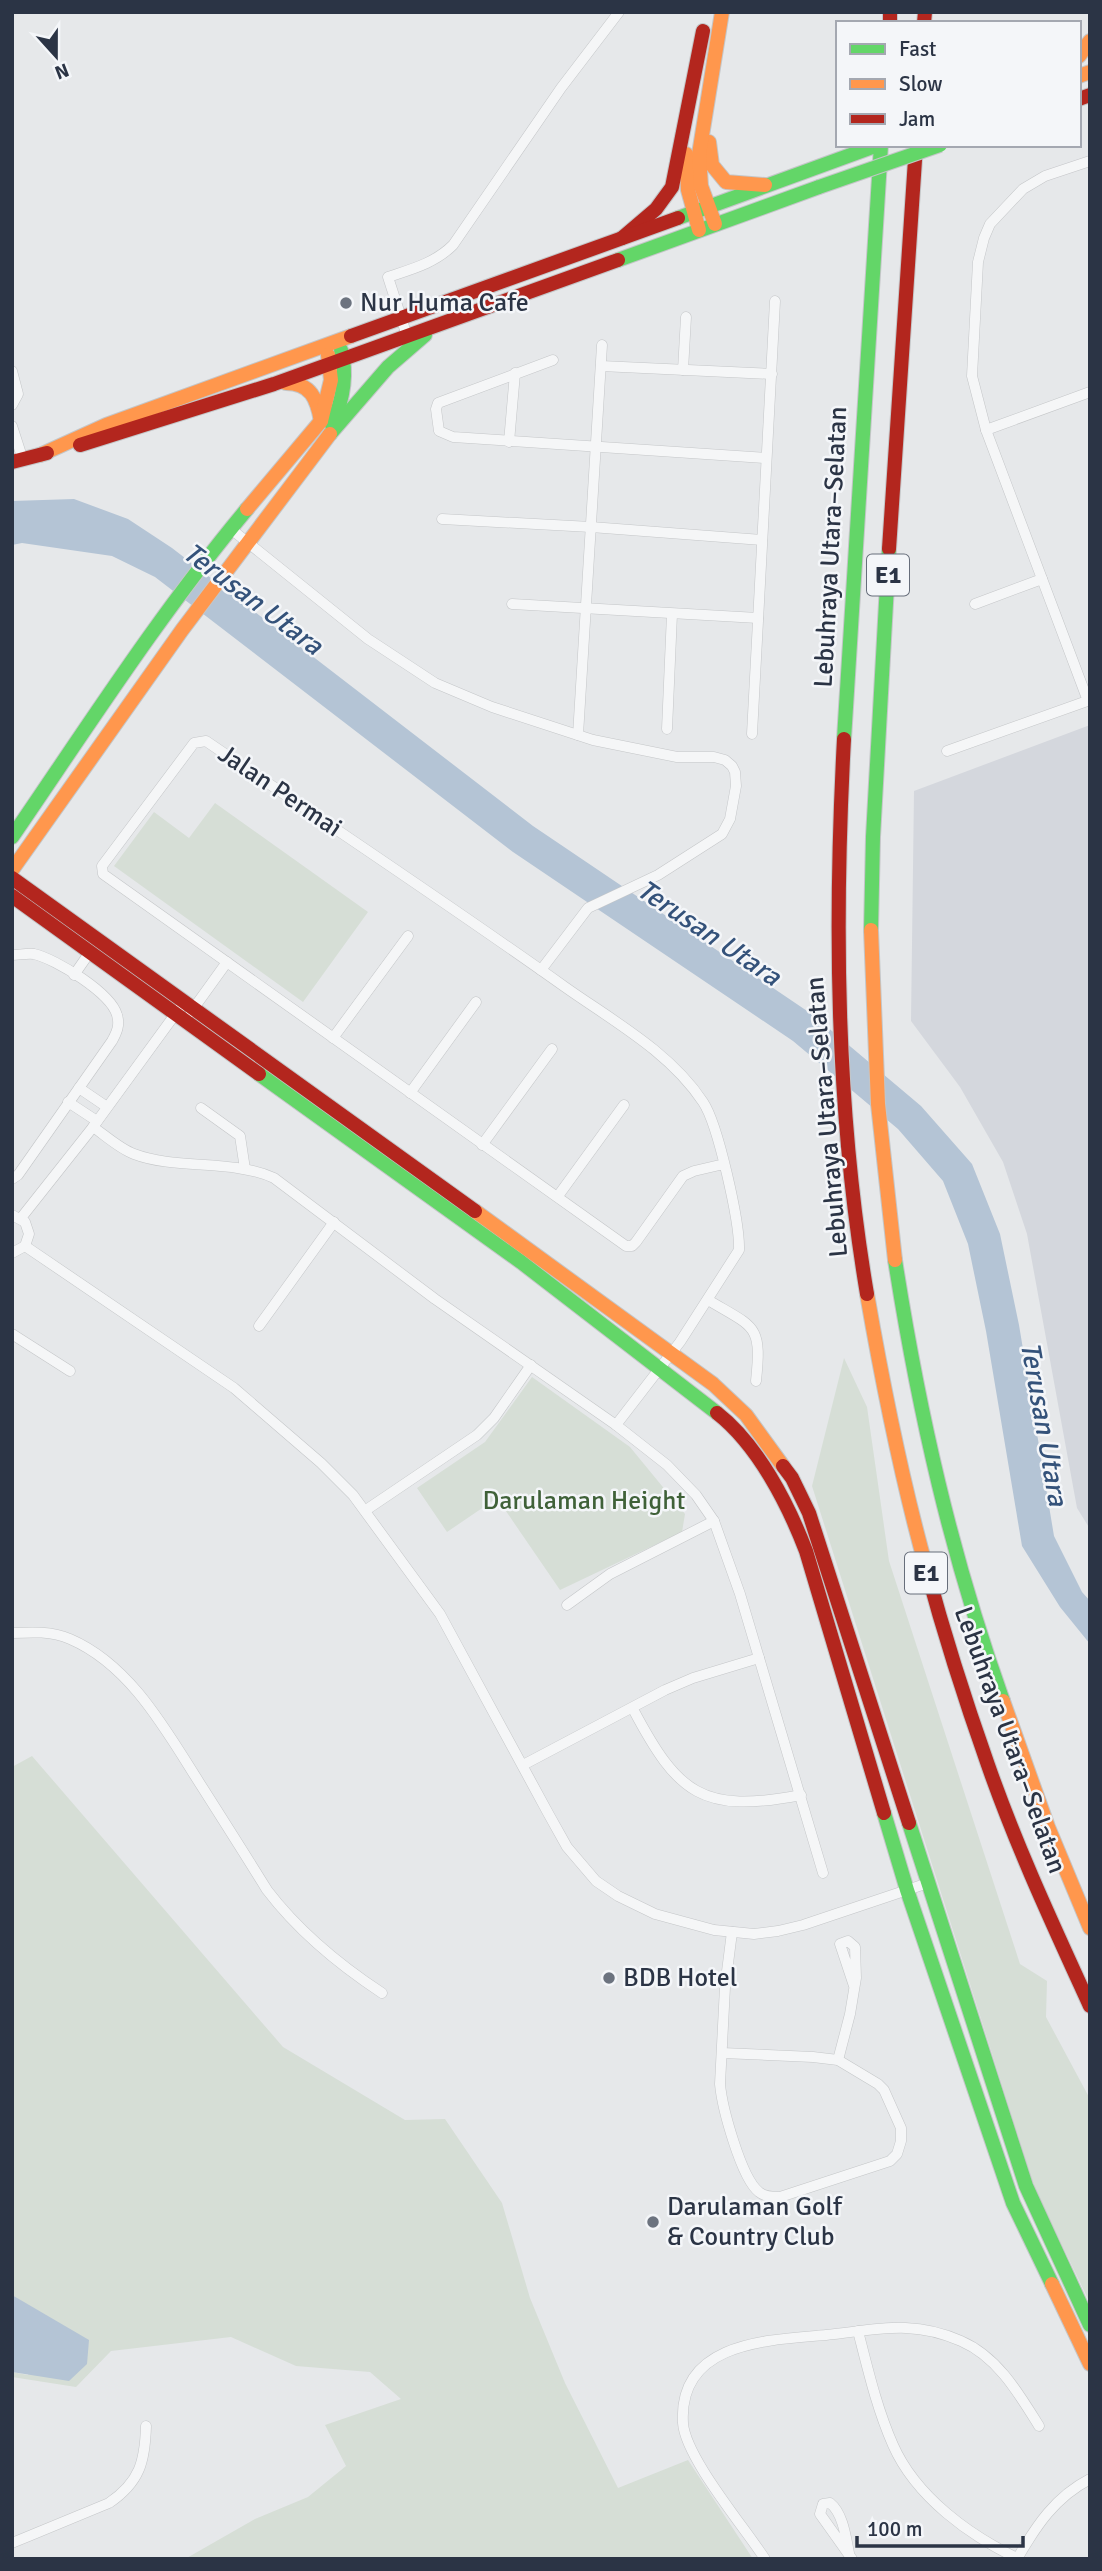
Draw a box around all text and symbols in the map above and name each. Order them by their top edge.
north arrow [21,21,91,91]
legend [836,21,1081,147]
text: Fast [899,36,936,62]
text: N [51,57,72,85]
text: Slow [899,71,943,97]
text: Jam [899,106,935,132]
place label: Nur Huma Cafe [360,287,529,319]
marker: Nur Huma Cafe [338,295,354,311]
street label: Lebuhraya Utara–Selatan [808,406,854,688]
water label: Terusan Utara [176,535,330,663]
road number: E1 [867,554,909,596]
street label: Jalan Permai [212,738,348,844]
water label: Terusan Utara [631,872,788,994]
street label: Lebuhraya Utara–Selatan [799,975,855,1259]
water label: Terusan Utara [1013,1339,1075,1509]
park label: Darulaman Height [483,1485,685,1517]
road number: E1 [905,1553,947,1594]
street label: Lebuhraya Utara–Selatan [947,1602,1073,1878]
place label: BDB Hotel [623,1962,737,1994]
marker: BDB Hotel [601,1970,617,1986]
place label: Darulaman Golf & Country Club [667,2191,843,2253]
marker: Darulaman Golf & Country Club [645,2214,661,2230]
scale bar [857,2504,1023,2548]
text: 100 m [867,2516,922,2542]

